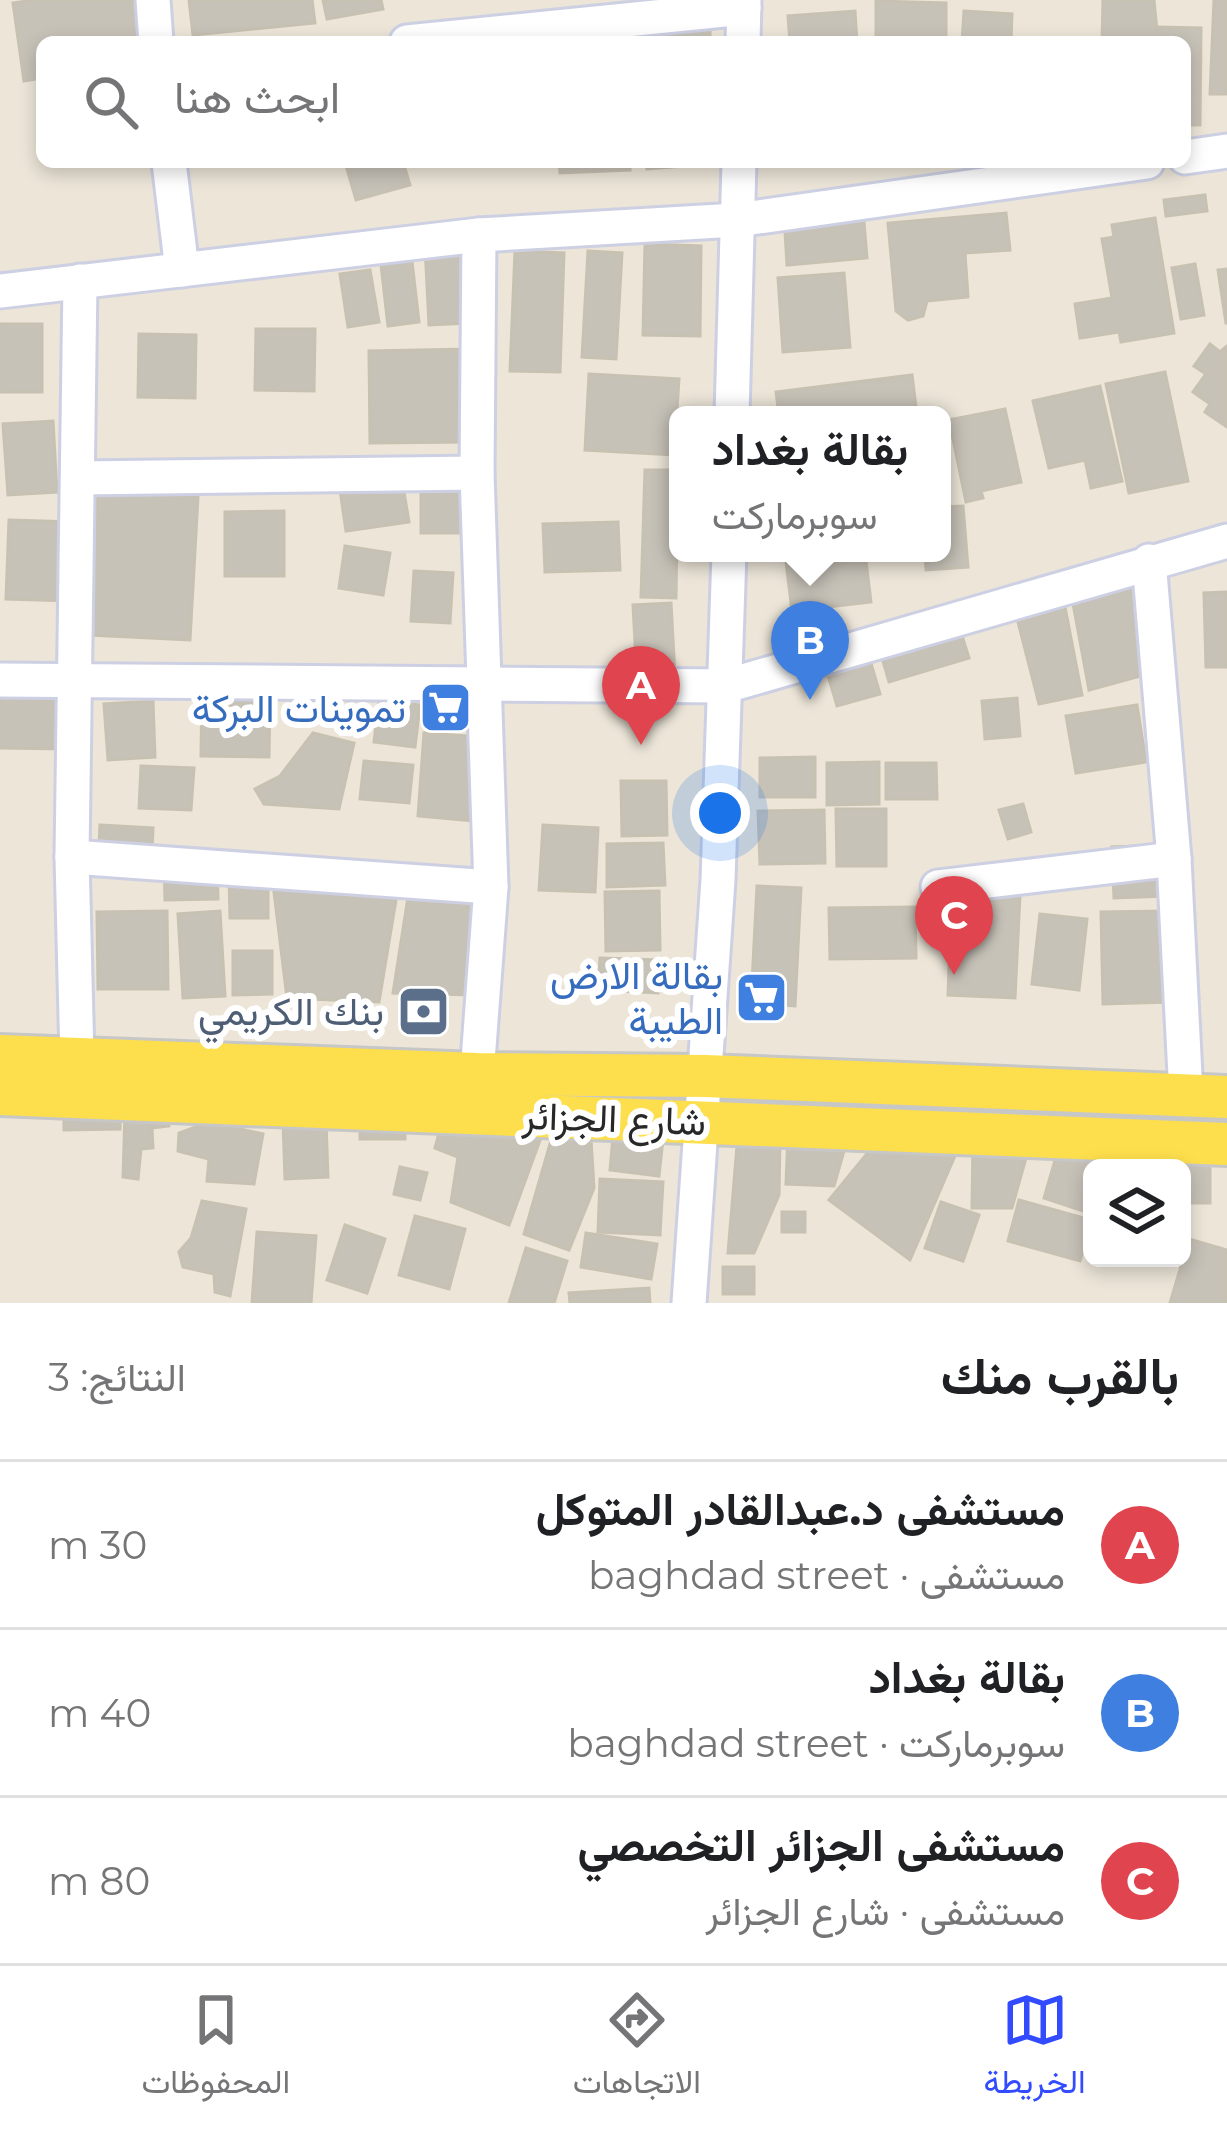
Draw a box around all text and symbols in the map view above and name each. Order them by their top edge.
search box [36,36,1191,168]
icon: search [78,69,144,135]
text: ابحث هنا [174,69,340,124]
popup [669,406,951,562]
text: بقالة بغداد [712,421,908,476]
text: سوبرماركت [712,491,878,539]
pin: B [771,601,849,700]
pin: A [602,646,680,745]
supermarket icon: تموينات البركة [417,680,473,736]
place label: تموينات البركة [192,684,406,733]
your location [690,783,750,843]
pin: C [915,876,993,975]
place label: بقالة الارض الطيبة [550,951,723,1044]
supermarket icon: بقالة الارض الطيبة [734,969,790,1025]
bank icon: بنك الكريمي [395,983,451,1039]
place label: بنك الكريمي [198,987,384,1043]
street label: شارع الجزائر [520,1091,707,1148]
map controls [1083,1159,1191,1267]
button: layers [1083,1159,1191,1267]
text: بالقرب منك [941,1345,1179,1407]
text: النتائج: 3 [48,1353,186,1401]
text: مستشفى د.عبدالقادر المتوكل [536,1481,1065,1536]
text: 30 m [48,1521,147,1569]
text: A [1125,1521,1155,1569]
text: مستشفى · baghdad street [588,1551,1065,1599]
text: بقالة بغداد [868,1649,1065,1704]
text: 40 m [48,1689,151,1737]
text: B [1125,1689,1155,1737]
text: سوبرماركت · baghdad street [567,1719,1065,1767]
text: مستشفى الجزائر التخصصي [578,1817,1065,1872]
text: 80 m [48,1857,150,1905]
text: C [1126,1857,1154,1905]
text: مستشفى · شارع الجزائر [705,1887,1065,1935]
tab: المحفوظات [141,1987,290,2111]
tab: الاتجاهات [573,1987,701,2111]
tab: الخريطة [984,1987,1086,2111]

